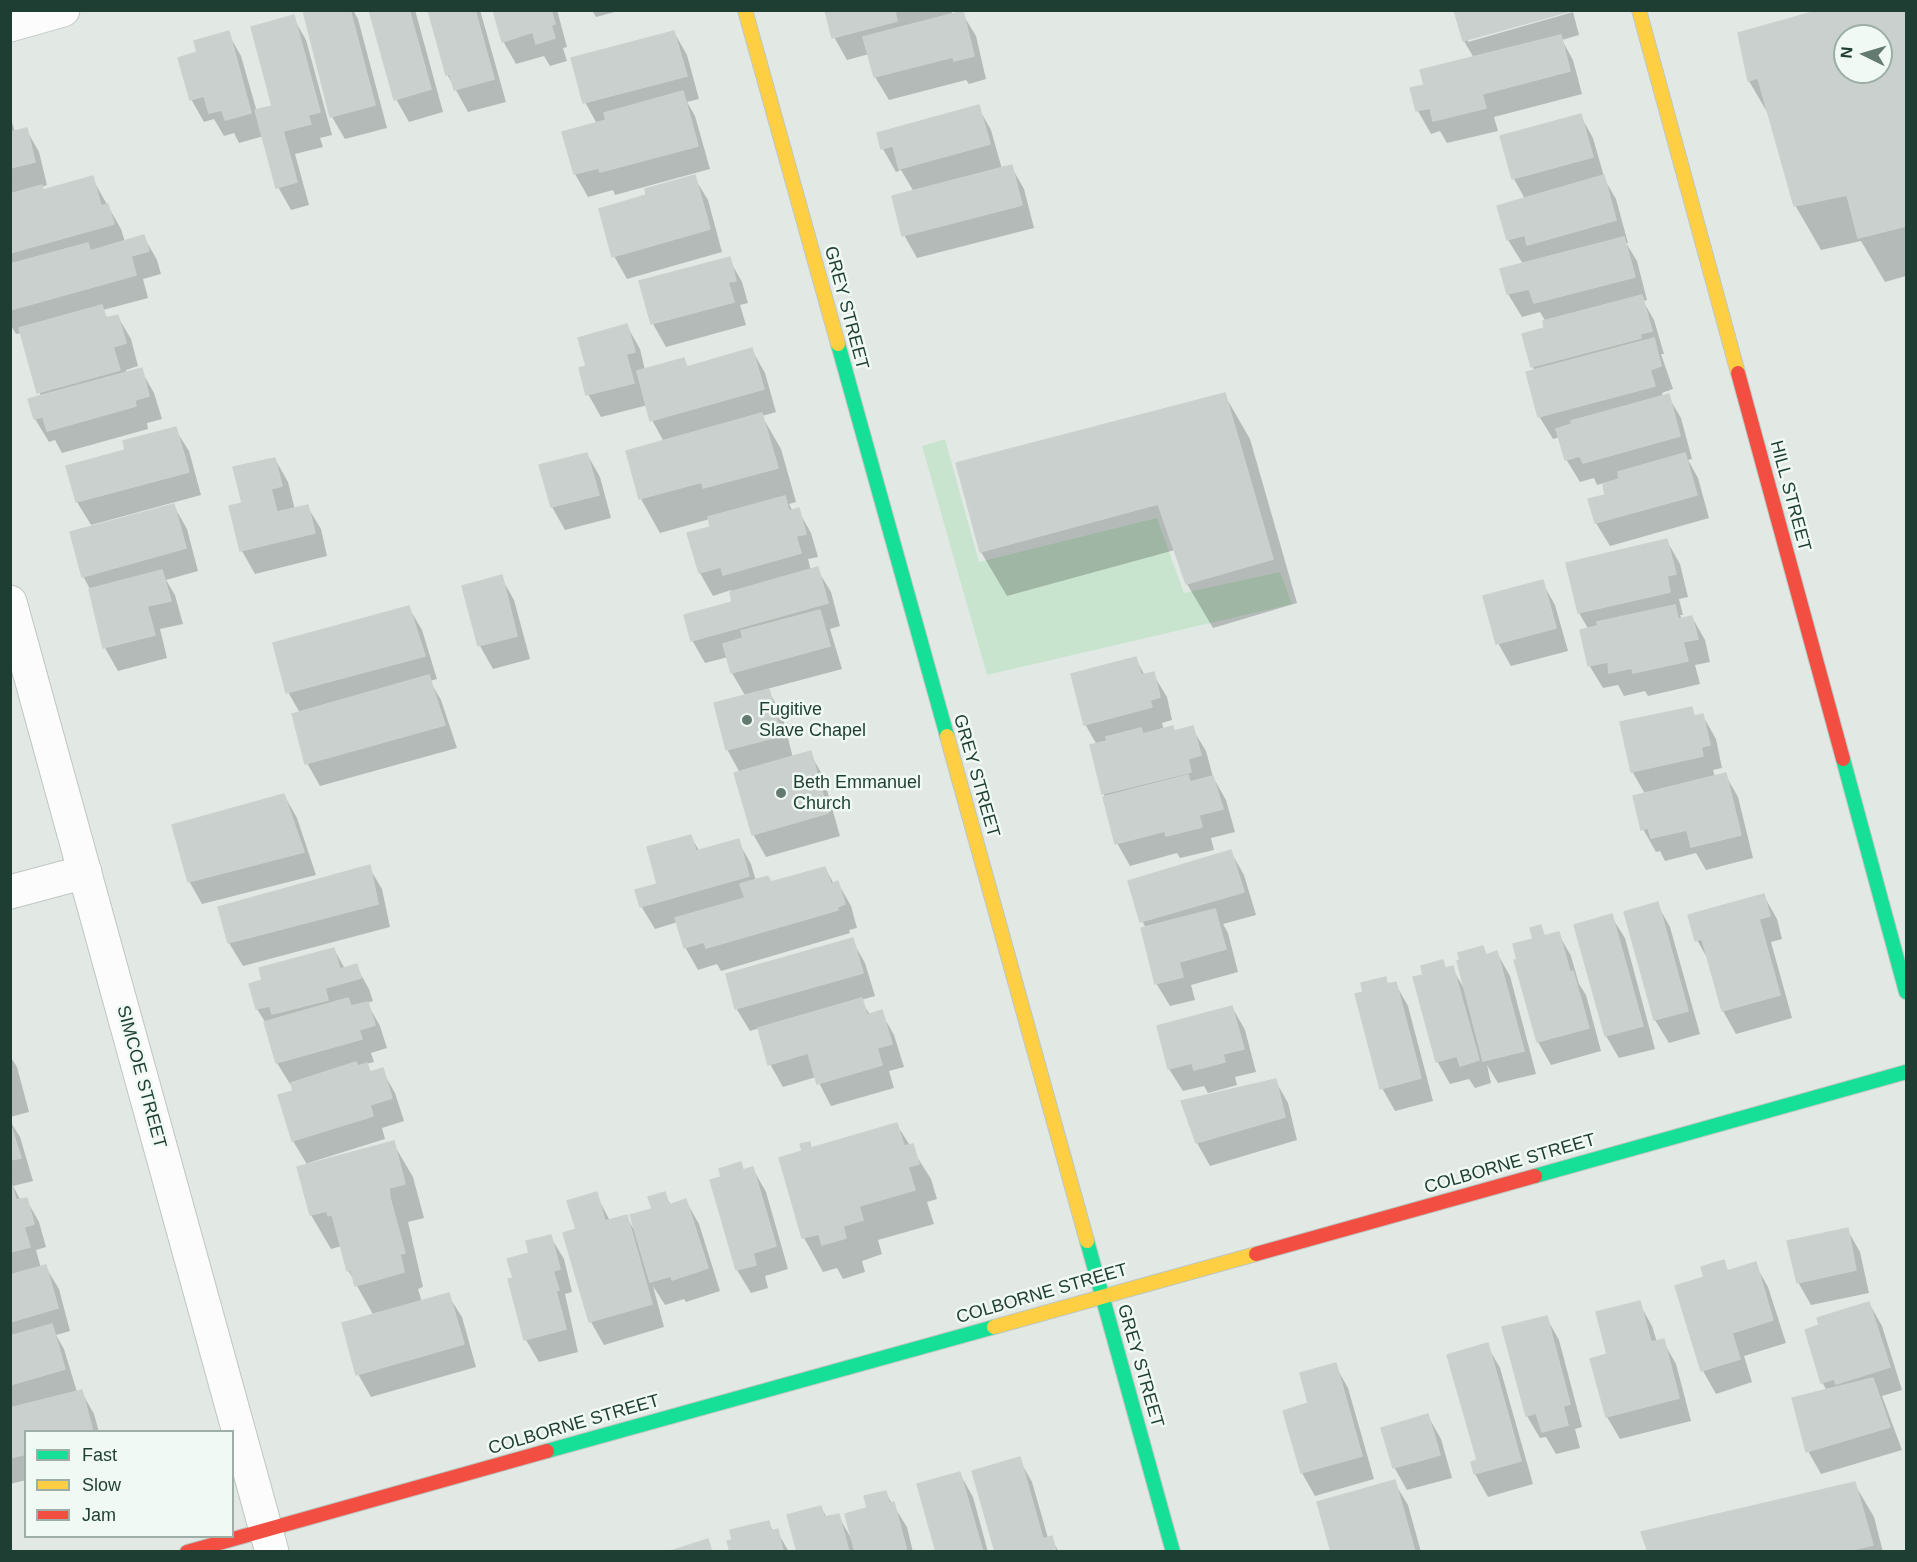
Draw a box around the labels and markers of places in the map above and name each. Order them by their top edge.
place label: Fugitive Slave Chapel [759,699,866,742]
marker: Fugitive Slave Chapel [740,713,754,727]
place label: Beth Emmanuel Church [793,772,921,814]
marker: Beth Emmanuel Church [774,786,788,800]

